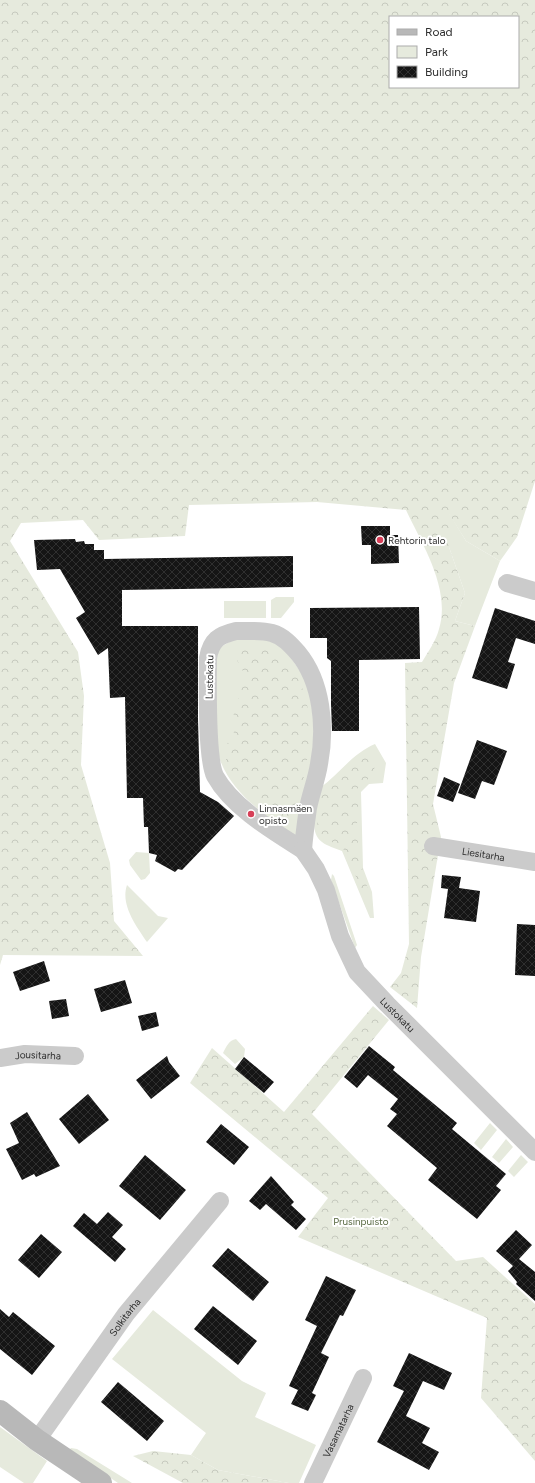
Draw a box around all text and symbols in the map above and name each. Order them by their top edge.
legend [389,16,519,88]
text: Road [425,25,453,39]
text: Park [425,45,448,59]
text: Building [425,65,468,79]
place label: Rehtorin talo [388,534,446,547]
marker: Rehtorin talo [375,535,385,545]
street label: Lustokatu [203,655,216,699]
place label: Linnasmäen opisto [259,802,312,827]
marker: Linnasmäen opisto [246,809,256,819]
street label: Liesitarha [461,845,506,864]
street label: Lustokatu [377,995,417,1035]
street label: Jousitarha [14,1048,61,1063]
park label: Prusinpuisto [333,1215,389,1228]
street label: Solkitarha [106,1296,143,1339]
street label: Vasamatarha [320,1402,357,1460]

